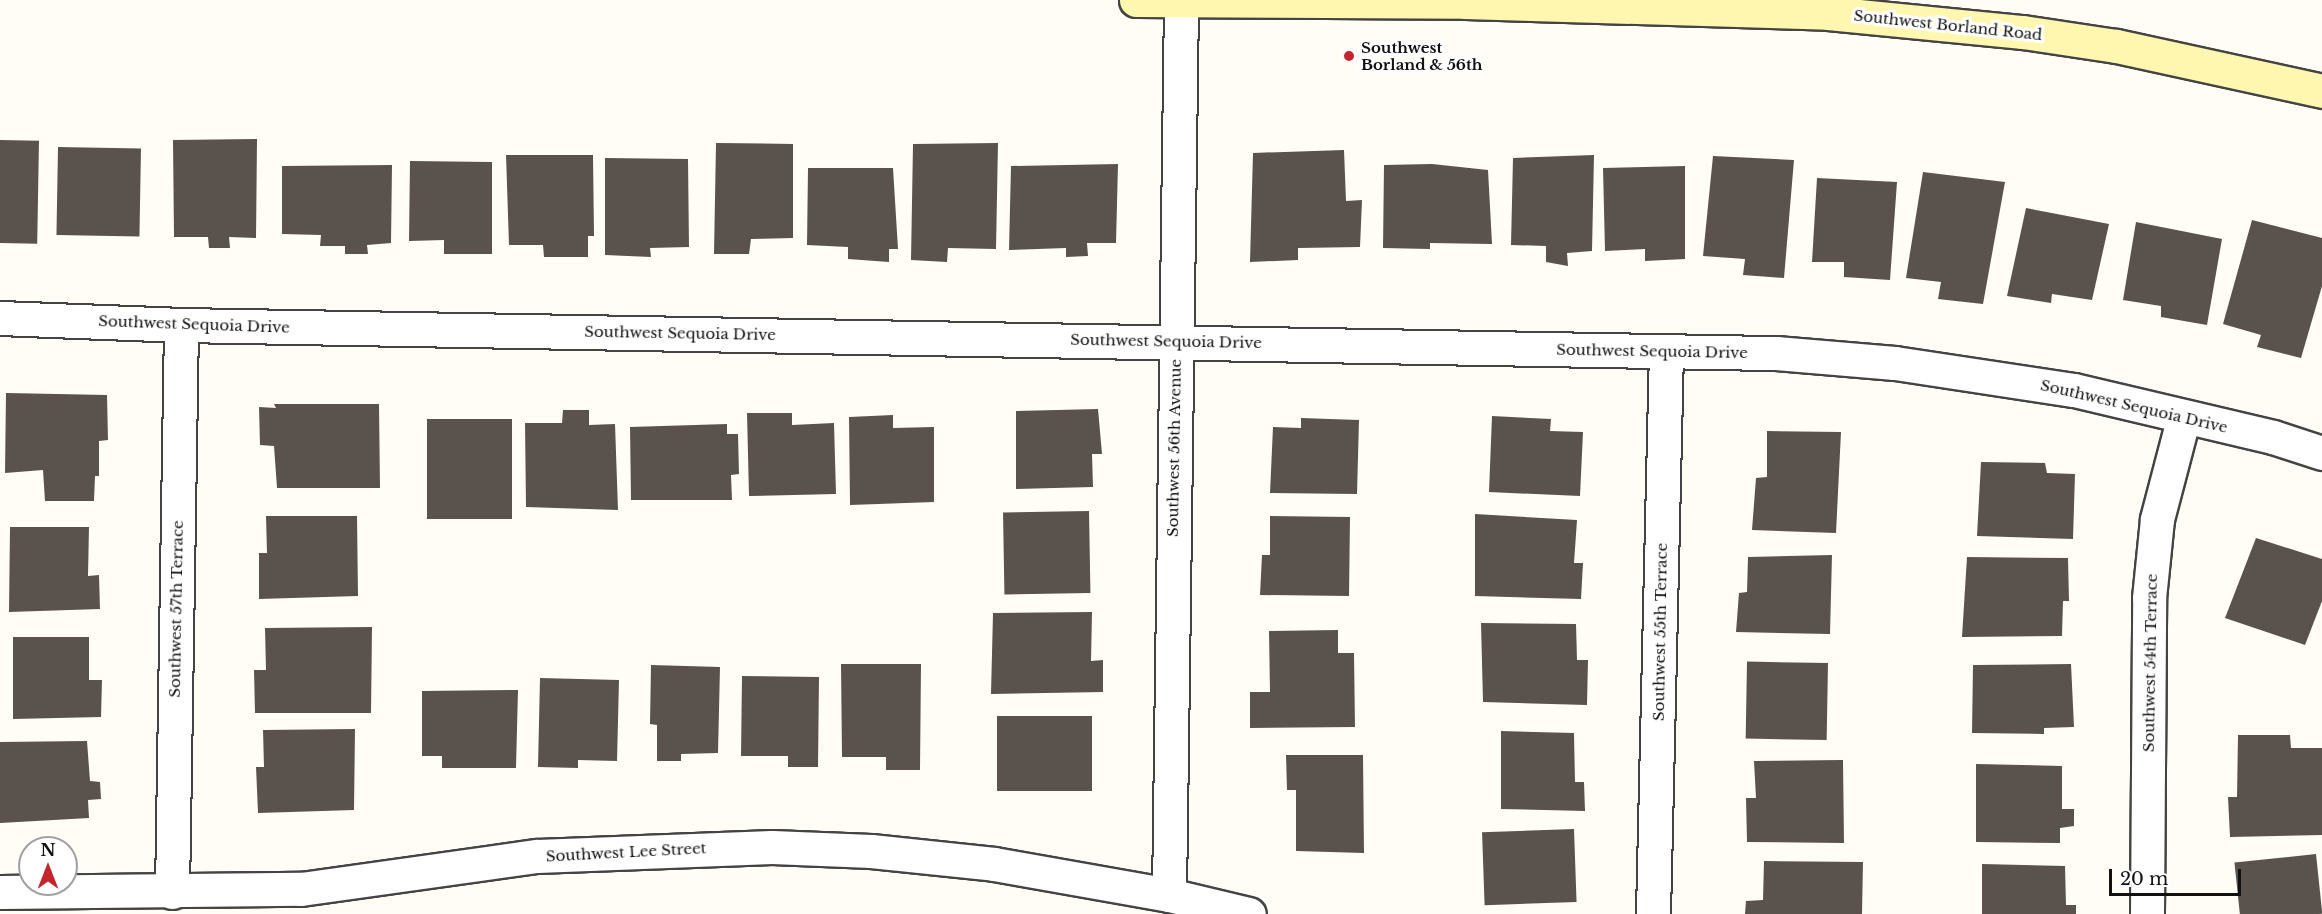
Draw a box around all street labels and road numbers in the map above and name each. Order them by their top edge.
street label: Southwest Borland Road [1853,6,2043,44]
street label: Southwest Sequoia Drive [98,312,290,336]
street label: Southwest Sequoia Drive [584,322,776,344]
street label: Southwest Sequoia Drive [1070,330,1262,352]
street label: Southwest Sequoia Drive [1556,340,1748,362]
street label: Southwest 56th Avenue [1163,359,1185,537]
street label: Southwest Sequoia Drive [2039,376,2229,436]
street label: Southwest 57th Terrace [165,520,187,698]
street label: Southwest 55th Terrace [1649,542,1671,722]
street label: Southwest 54th Terrace [2139,573,2161,753]
street label: Southwest Lee Street [545,839,707,865]

